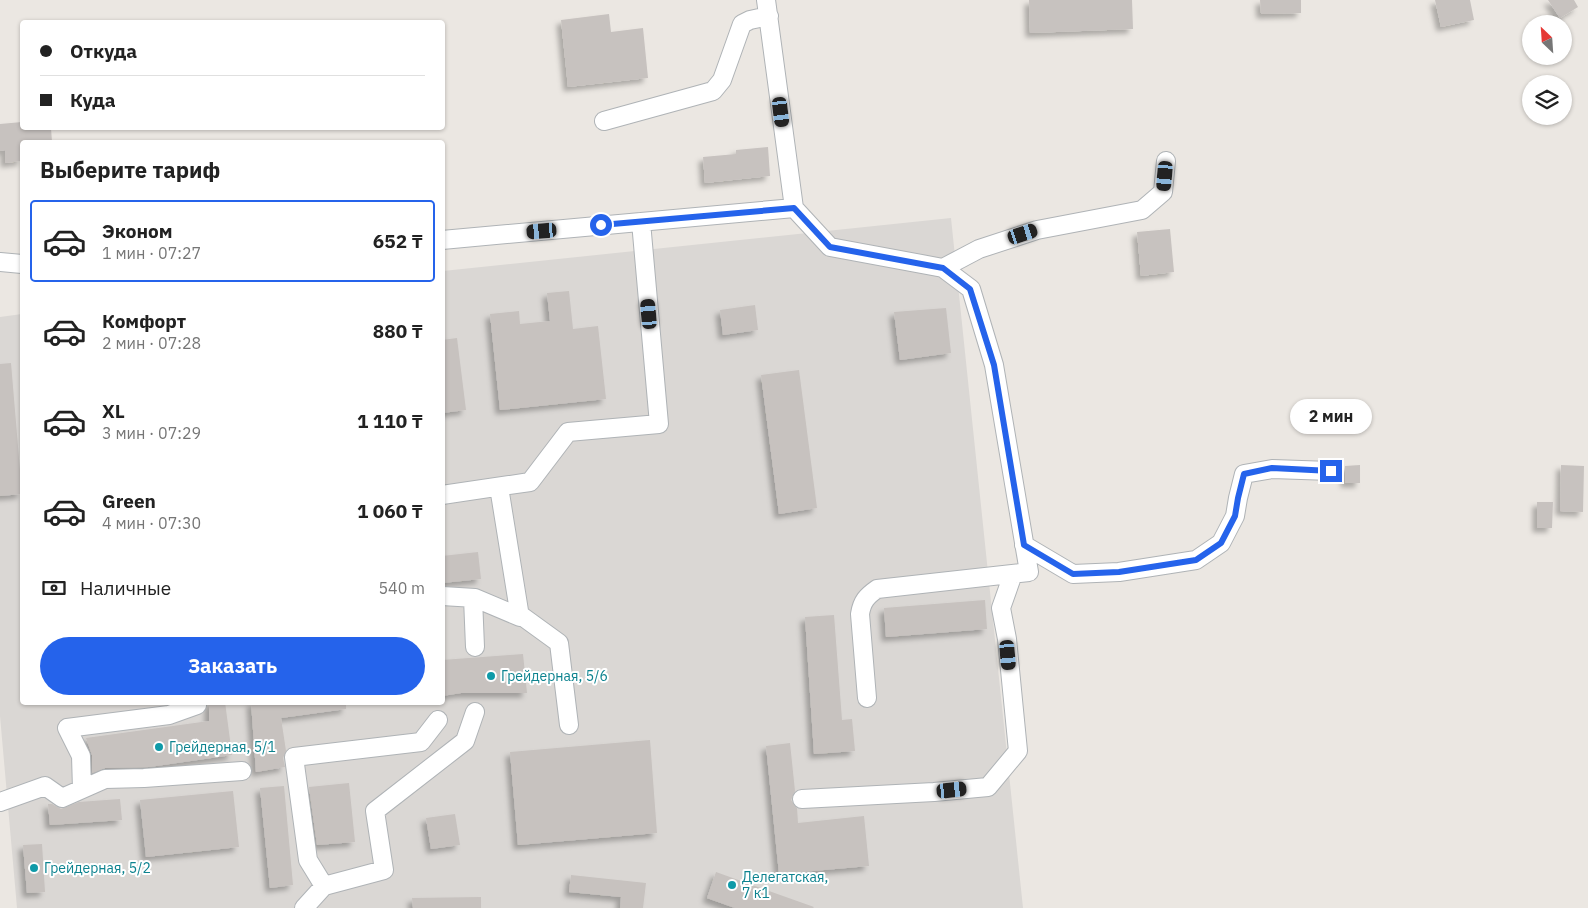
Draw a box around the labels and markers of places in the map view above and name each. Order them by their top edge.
place label: Грейдерная, 5/6 [501,667,608,685]
marker: Грейдерная, 5/6 [485,670,497,682]
place label: Грейдерная, 5/1 [169,738,276,756]
marker: Грейдерная, 5/1 [153,741,165,753]
place label: Грейдерная, 5/2 [44,859,151,877]
marker: Грейдерная, 5/2 [28,862,40,874]
place label: Делегатская, 7 к1 [742,868,828,902]
marker: Делегатская, 7 к1 [726,879,738,891]

